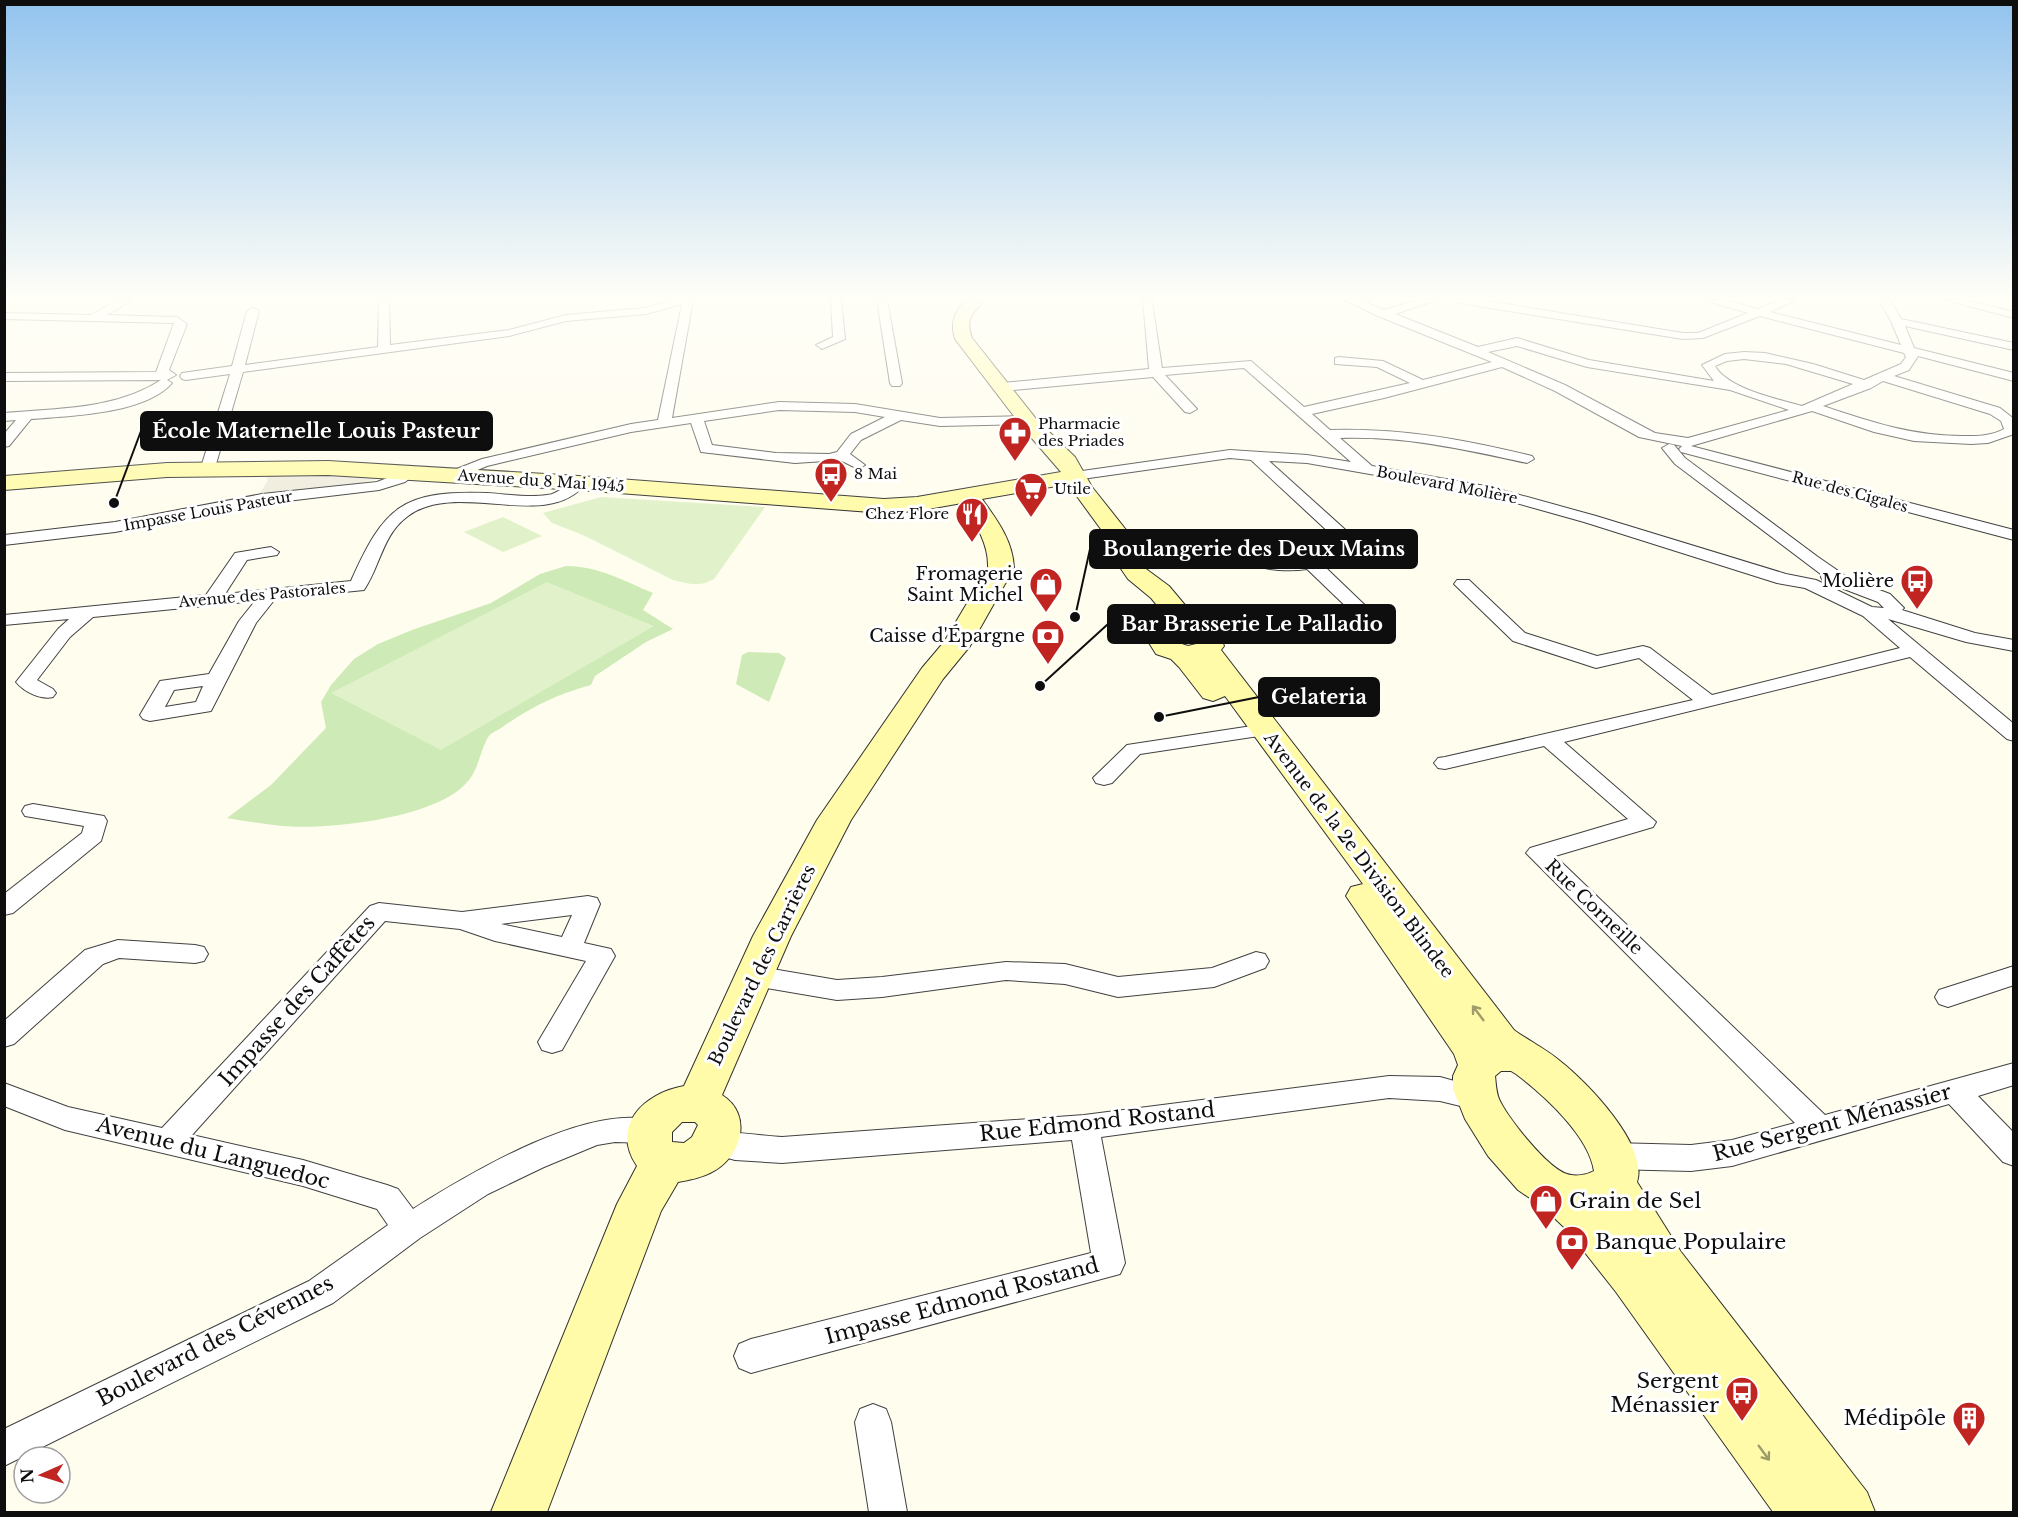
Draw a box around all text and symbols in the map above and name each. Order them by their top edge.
callout: École Maternelle Louis Pasteur [141,412,492,450]
place label: Pharmacie des Priades [1038,414,1124,450]
pharmacy icon: Pharmacie des Priades [997,415,1033,462]
text: École Maternelle Louis Pasteur [152,418,480,443]
bus stop icon: 8 Mai [813,456,849,503]
street label: Boulevard Molière [1375,462,1519,508]
place label: 8 Mai [854,464,897,483]
street label: Avenue du 8 Mai 1945 [456,465,625,496]
street label: Rue des Cigales [1790,467,1910,516]
supermarket icon: Utile [1013,471,1049,518]
place label: Utile [1054,479,1091,498]
street label: Impasse Louis Pasteur [122,486,295,535]
restaurant icon: Chez Flore [954,496,990,543]
place label: Chez Flore [865,504,949,523]
callout: Boulangerie des Deux Mains [1090,530,1417,568]
text: Boulangerie des Deux Mains [1103,537,1405,561]
place label: Fromagerie Saint Michel [907,563,1023,606]
bus stop icon: Molière [1899,563,1935,610]
shop icon: Fromagerie Saint Michel [1028,566,1064,613]
place label: Molière [1822,570,1894,592]
street label: Avenue des Pastorales [177,578,347,611]
callout: Bar Brasserie Le Palladio [1108,605,1395,643]
text: Bar Brasserie Le Palladio [1121,612,1383,636]
bank icon: Caisse d'Épargne [1030,618,1066,665]
place label: Caisse d'Épargne [869,624,1025,647]
callout: Gelateria [1259,678,1379,716]
text: Gelateria [1271,685,1367,709]
street label: Avenue de la 2e Division Blindee [1259,727,1459,982]
street label: Rue Corneille [1541,855,1647,959]
street label: Boulevard des Carrières [704,861,820,1069]
street label: Impasse des Caffètes [213,910,381,1092]
one-way arrow [1472,1005,1485,1021]
street label: Rue Sergent Ménassier [1710,1079,1954,1167]
street label: Rue Edmond Rostand [978,1097,1216,1147]
street label: Avenue du Languedoc [93,1111,332,1195]
shop icon: Grain de Sel [1528,1183,1564,1230]
place label: Grain de Sel [1569,1188,1701,1214]
bank icon: Banque Populaire [1554,1224,1590,1271]
place label: Banque Populaire [1595,1229,1786,1255]
street label: Impasse Edmond Rostand [822,1252,1102,1350]
street label: Boulevard des Cévennes [92,1270,338,1412]
place label: Sergent Ménassier [1610,1368,1719,1418]
bus stop icon: Sergent Ménassier [1724,1375,1760,1422]
building icon: Médipôle [1951,1400,1987,1447]
place label: Médipôle [1843,1405,1946,1431]
north arrow [12,1445,72,1505]
one-way arrow [1758,1445,1771,1461]
text: N [17,1468,37,1484]

